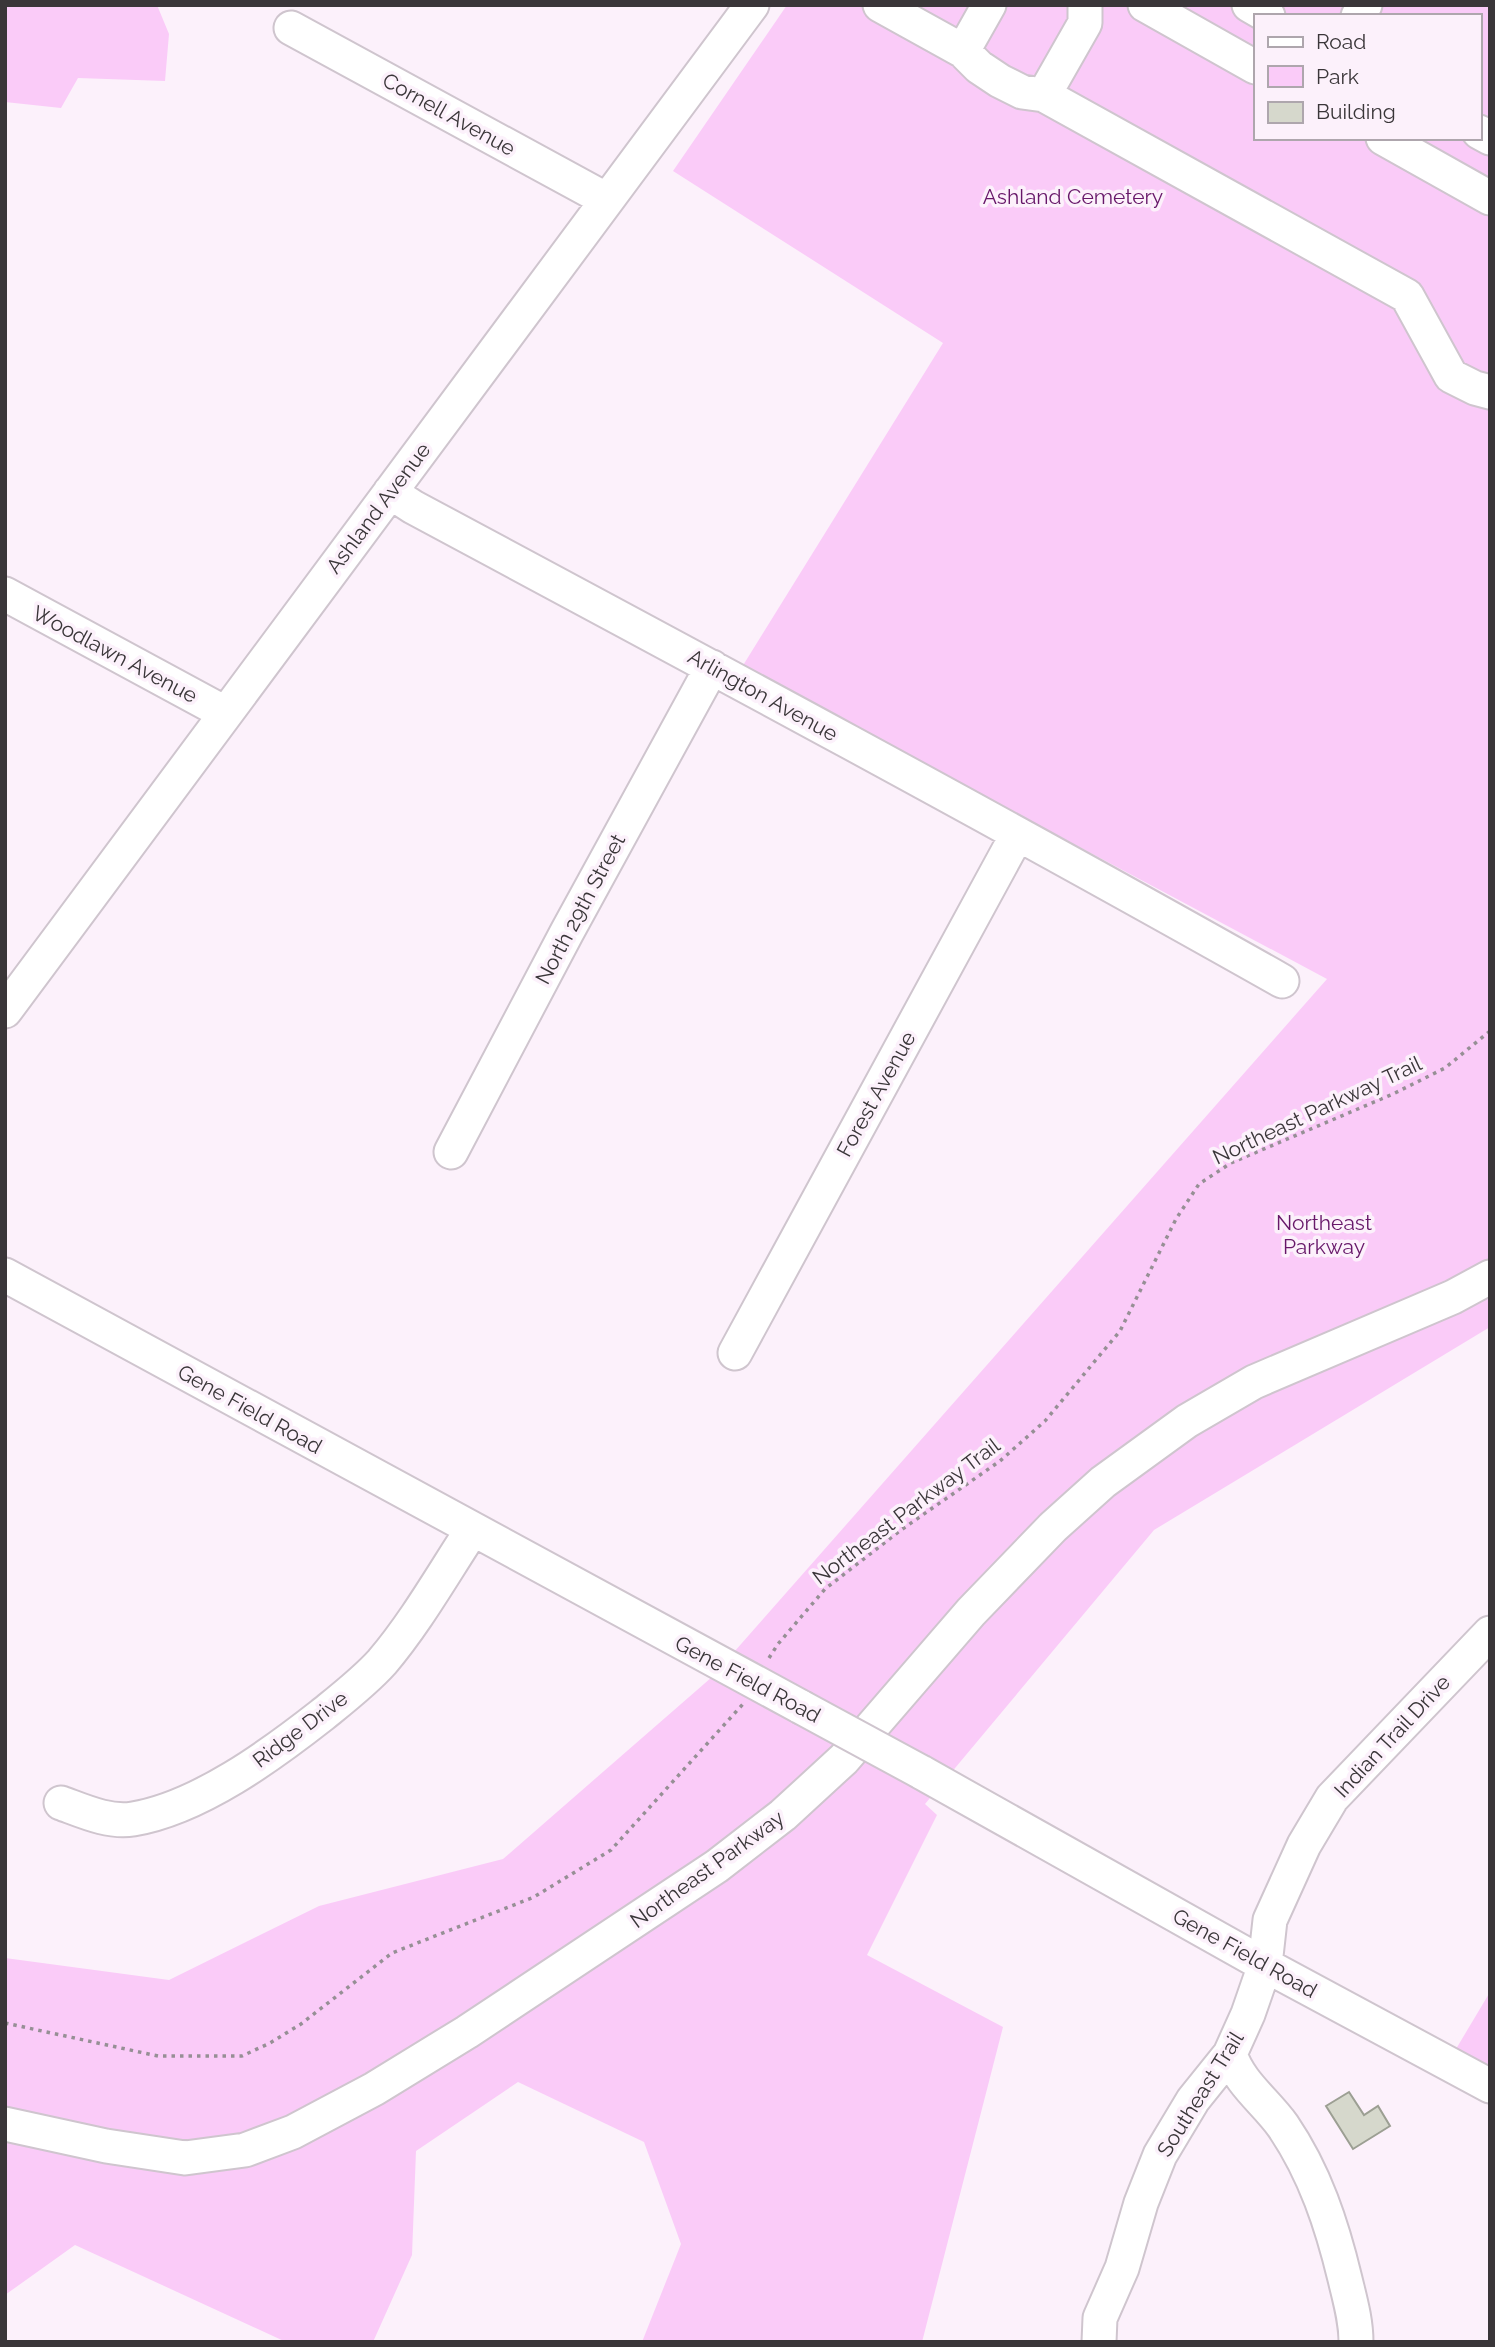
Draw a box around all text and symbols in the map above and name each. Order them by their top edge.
legend [1254,14,1481,140]
text: Road [1316,29,1366,54]
text: Park [1316,64,1359,89]
street label: Cornell Avenue [378,67,520,161]
text: Building [1316,99,1396,124]
park label: Ashland Cemetery [983,184,1163,209]
street label: Ashland Avenue [321,438,435,578]
street label: Woodlawn Avenue [28,600,202,708]
street label: Arlington Avenue [684,644,842,746]
street label: North 29th Street [530,830,630,988]
street label: Forest Avenue [831,1027,921,1161]
street label: Northeast Parkway Trail [1208,1050,1426,1169]
park label: Northeast Parkway [1276,1210,1372,1259]
street label: Gene Field Road [174,1359,326,1459]
street label: Northeast Parkway Trail [807,1432,1005,1590]
street label: Gene Field Road [671,1630,825,1728]
street label: Indian Trail Drive [1329,1670,1455,1802]
street label: Ridge Drive [248,1685,352,1773]
street label: Northeast Parkway [625,1805,789,1933]
street label: Gene Field Road [1169,1903,1321,2003]
street label: Southeast Trail [1152,2027,1249,2161]

